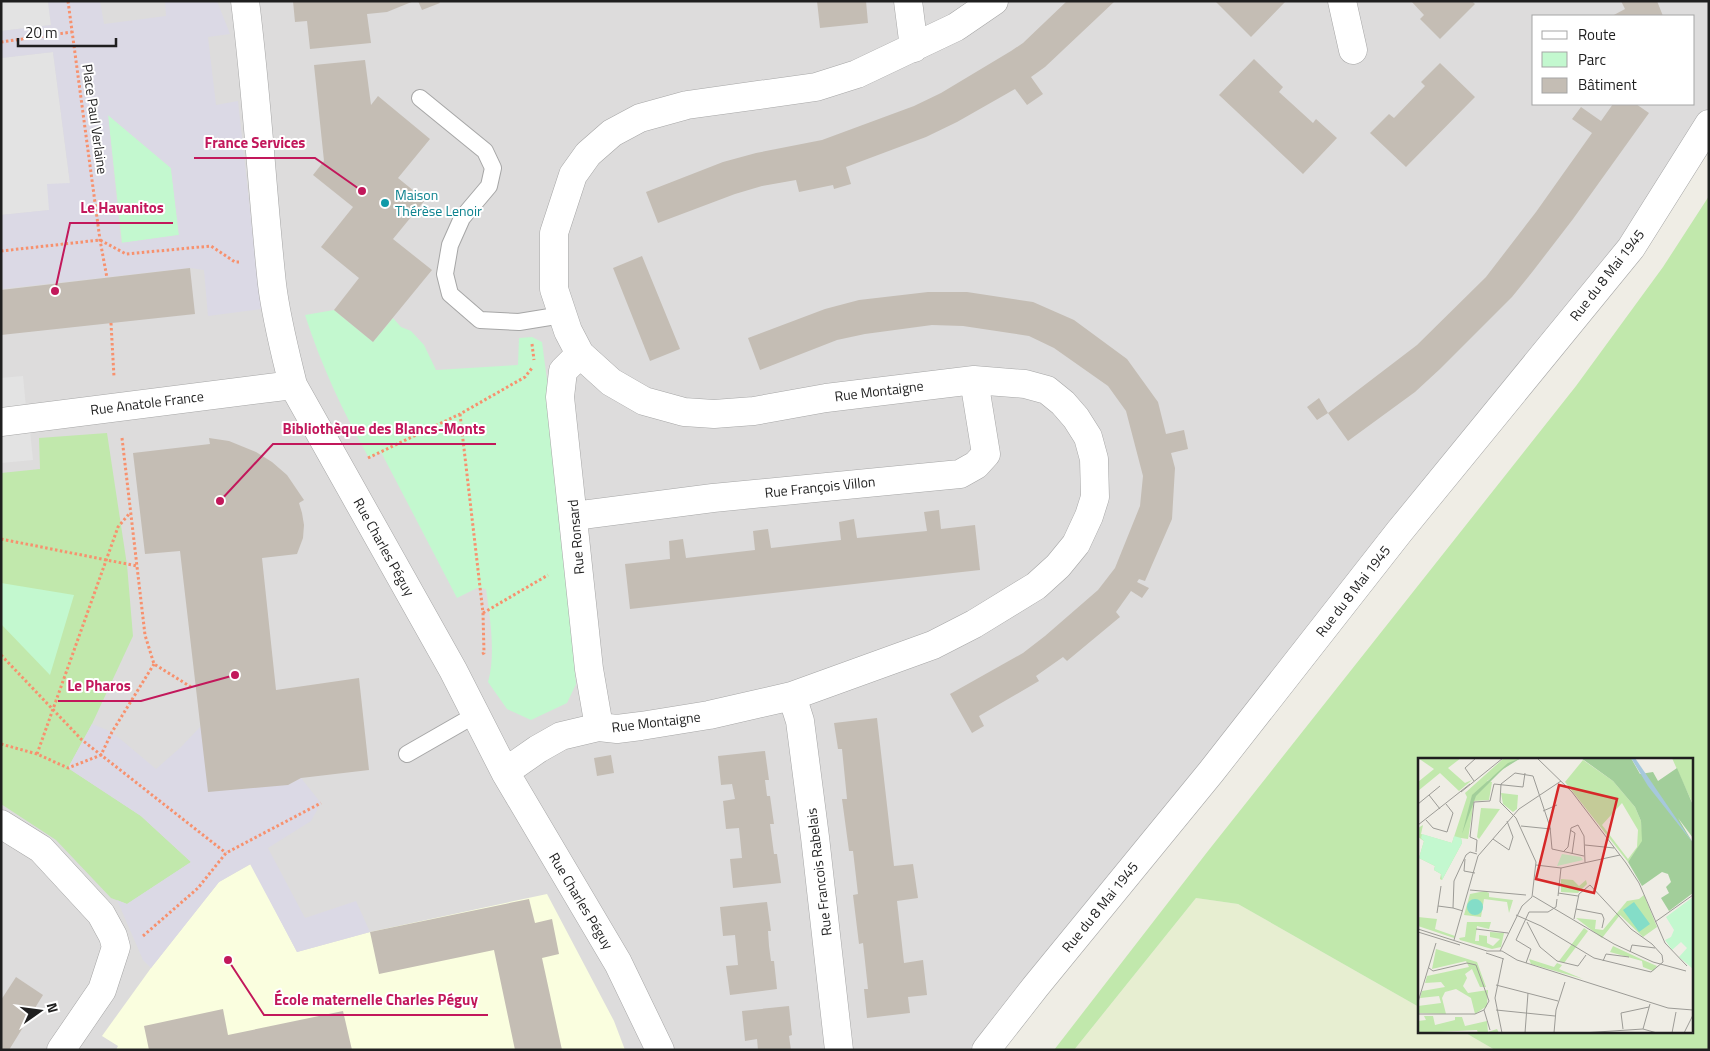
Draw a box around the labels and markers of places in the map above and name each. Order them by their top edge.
callout: France Services [194,128,315,158]
place label: Maison Thérèse Lenoir [395,184,482,221]
callout: Le Havanitos [70,193,173,223]
marker: Maison Thérèse Lenoir [379,197,391,209]
callout: Bibliothèque des Blancs-Monts [273,414,496,444]
callout: Le Pharos [58,671,141,701]
callout: École maternelle Charles Péguy [264,985,488,1015]

